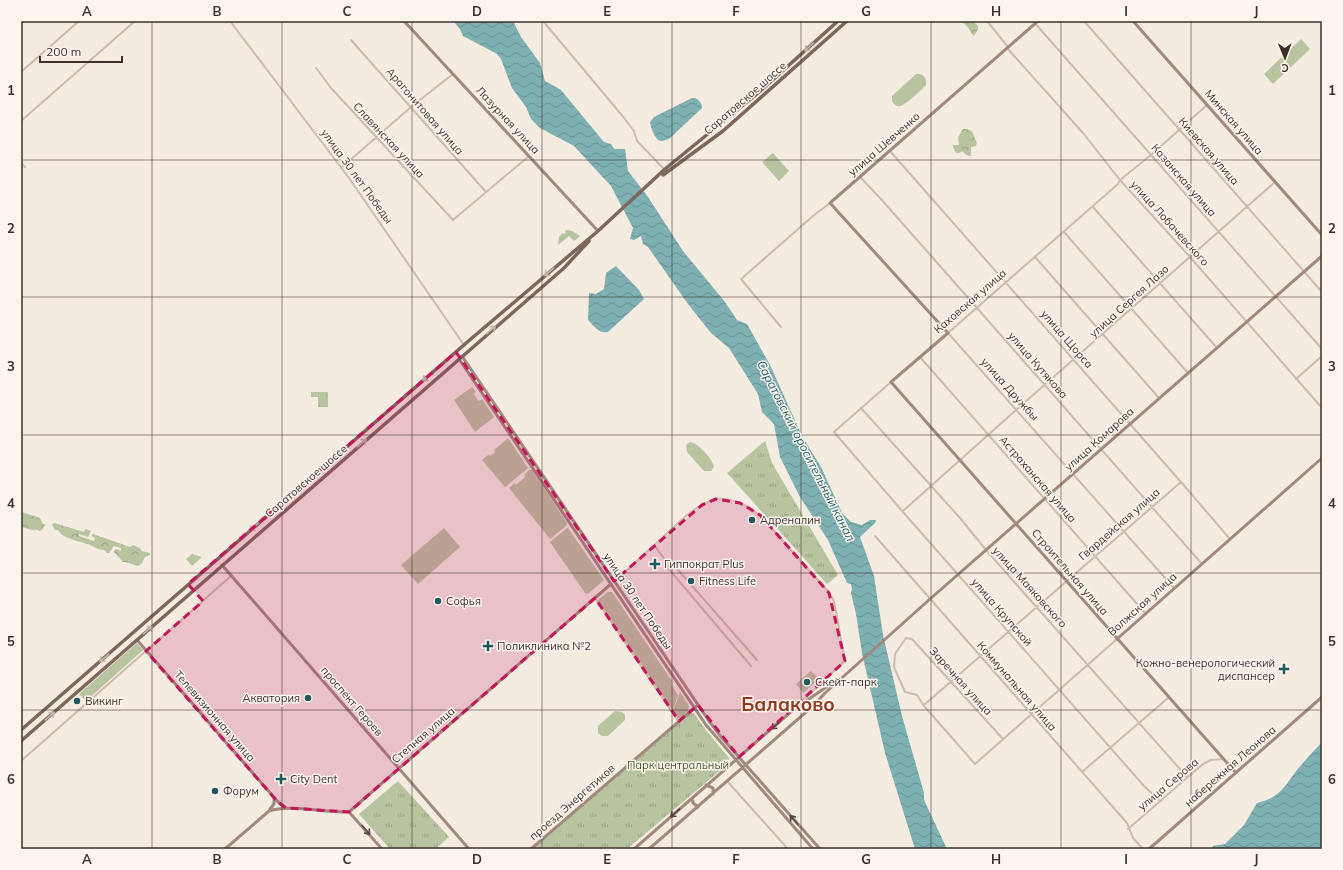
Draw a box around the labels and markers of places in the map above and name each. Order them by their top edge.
place label: Адреналин [760,513,820,527]
marker: Адреналин [747,515,757,525]
place label: Гиппократ Plus [664,557,744,571]
marker: Гиппократ Plus [649,558,661,570]
place label: Fitness Life [699,574,756,588]
marker: Fitness Life [686,576,696,586]
place label: Софья [446,594,481,608]
marker: Софья [433,596,443,606]
place label: Поликлиника №2 [497,639,591,653]
marker: Поликлиника №2 [482,640,494,652]
place label: Кожно-венерологический диспансер [1136,656,1275,683]
marker: Кожно-венерологический диспансер [1278,663,1290,675]
place label: Скейт-парк [815,675,877,689]
marker: Скейт-парк [802,677,812,687]
place label: Акватория [242,691,300,705]
marker: Акватория [303,693,313,703]
place label: Викинг [85,694,123,708]
marker: Викинг [72,696,82,706]
place label: City Dent [290,772,337,786]
marker: City Dent [275,773,287,785]
place label: Форум [223,784,259,798]
marker: Форум [210,786,220,796]

